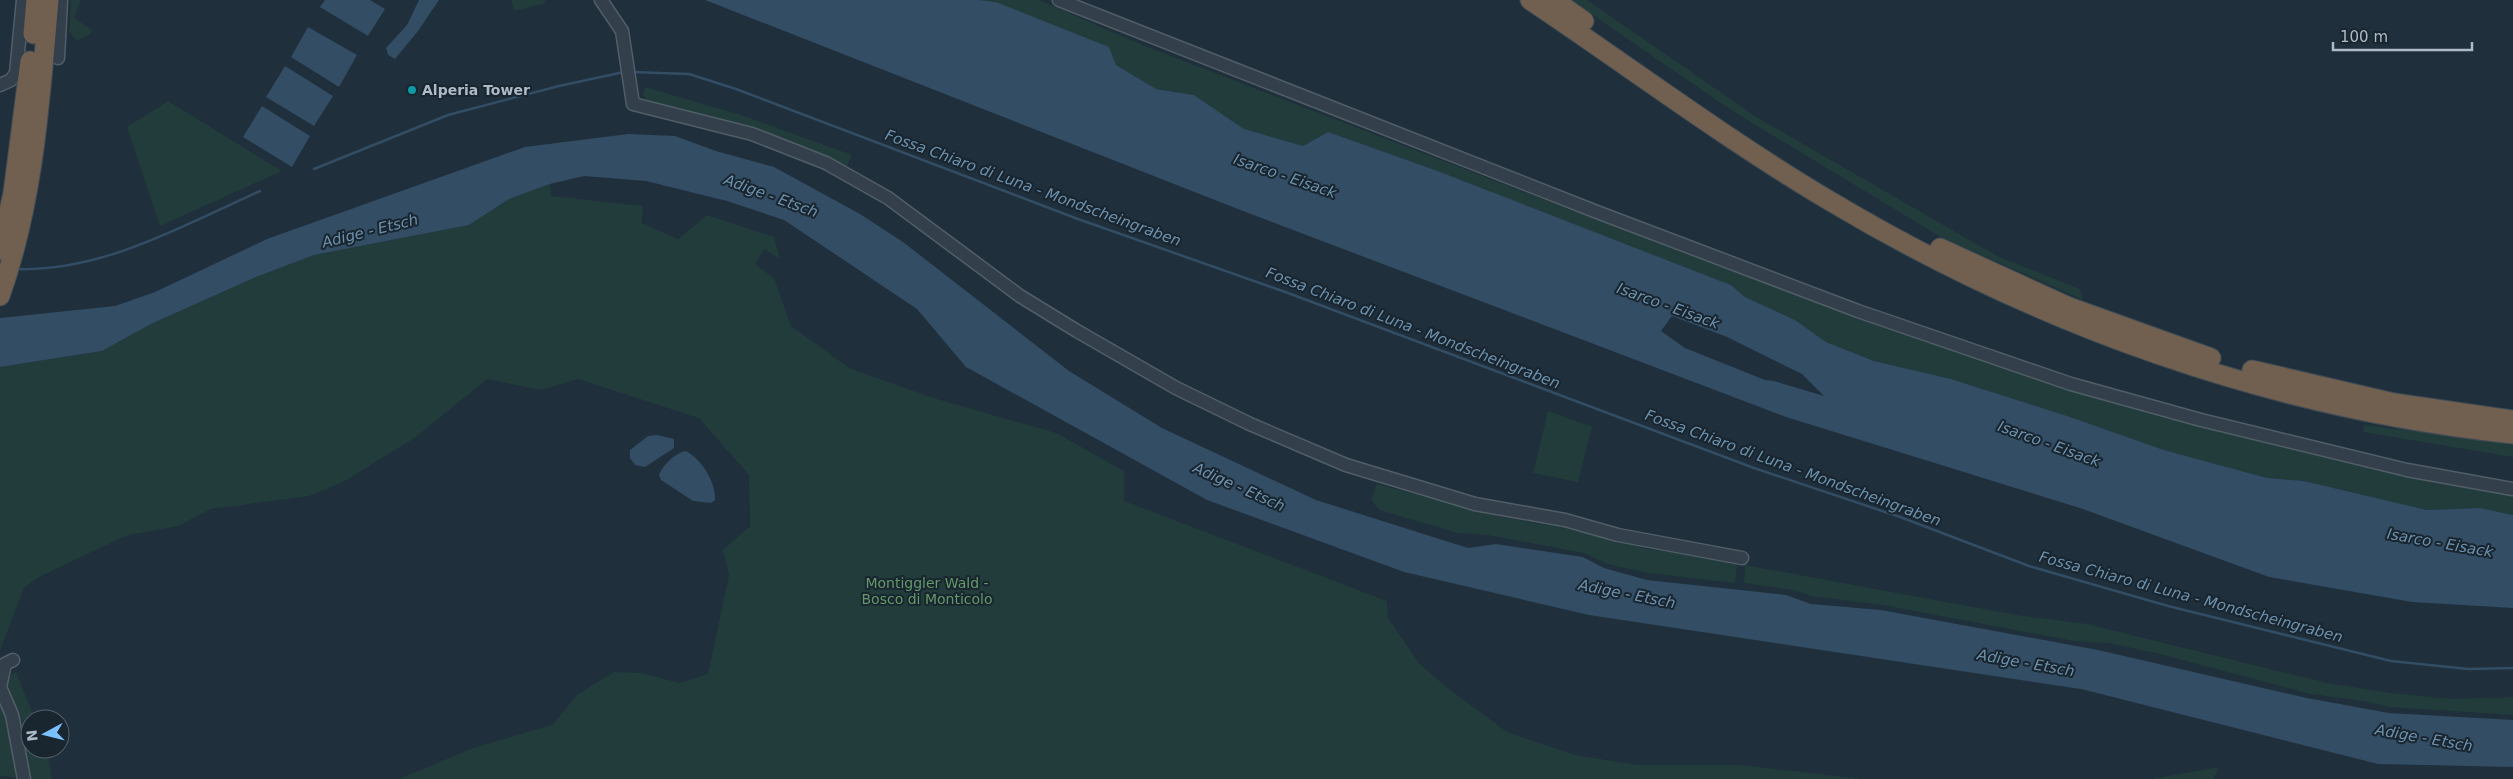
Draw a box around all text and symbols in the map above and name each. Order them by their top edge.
scale bar [2333,20,2472,52]
text: 100 m [2340,28,2388,46]
place label: Alperia Tower [422,82,530,98]
marker: Alperia Tower [406,84,418,96]
water label: Fossa Chiaro di Luna - Mondscheingraben [883,126,1183,250]
water label: Isarco - Eisack [1231,150,1340,202]
water label: Adige - Etsch [721,170,820,221]
water label: Adige - Etsch [319,210,420,252]
water label: Fossa Chiaro di Luna - Mondscheingraben [1263,263,1563,393]
water label: Isarco - Eisack [1614,279,1723,333]
water label: Fossa Chiaro di Luna - Mondscheingraben [1643,406,1943,530]
water label: Isarco - Eisack [1995,417,2104,471]
water label: Adige - Etsch [1189,458,1288,515]
water label: Isarco - Eisack [2385,525,2496,561]
water label: Fossa Chiaro di Luna - Mondscheingraben [2037,548,2345,646]
park label: Montiggler Wald - Bosco di Monticolo [861,575,993,607]
water label: Adige - Etsch [1576,576,1677,612]
water label: Adige - Etsch [1975,645,2076,680]
north arrow [20,709,70,759]
water label: Adige - Etsch [2373,720,2474,755]
text: N [23,729,41,742]

